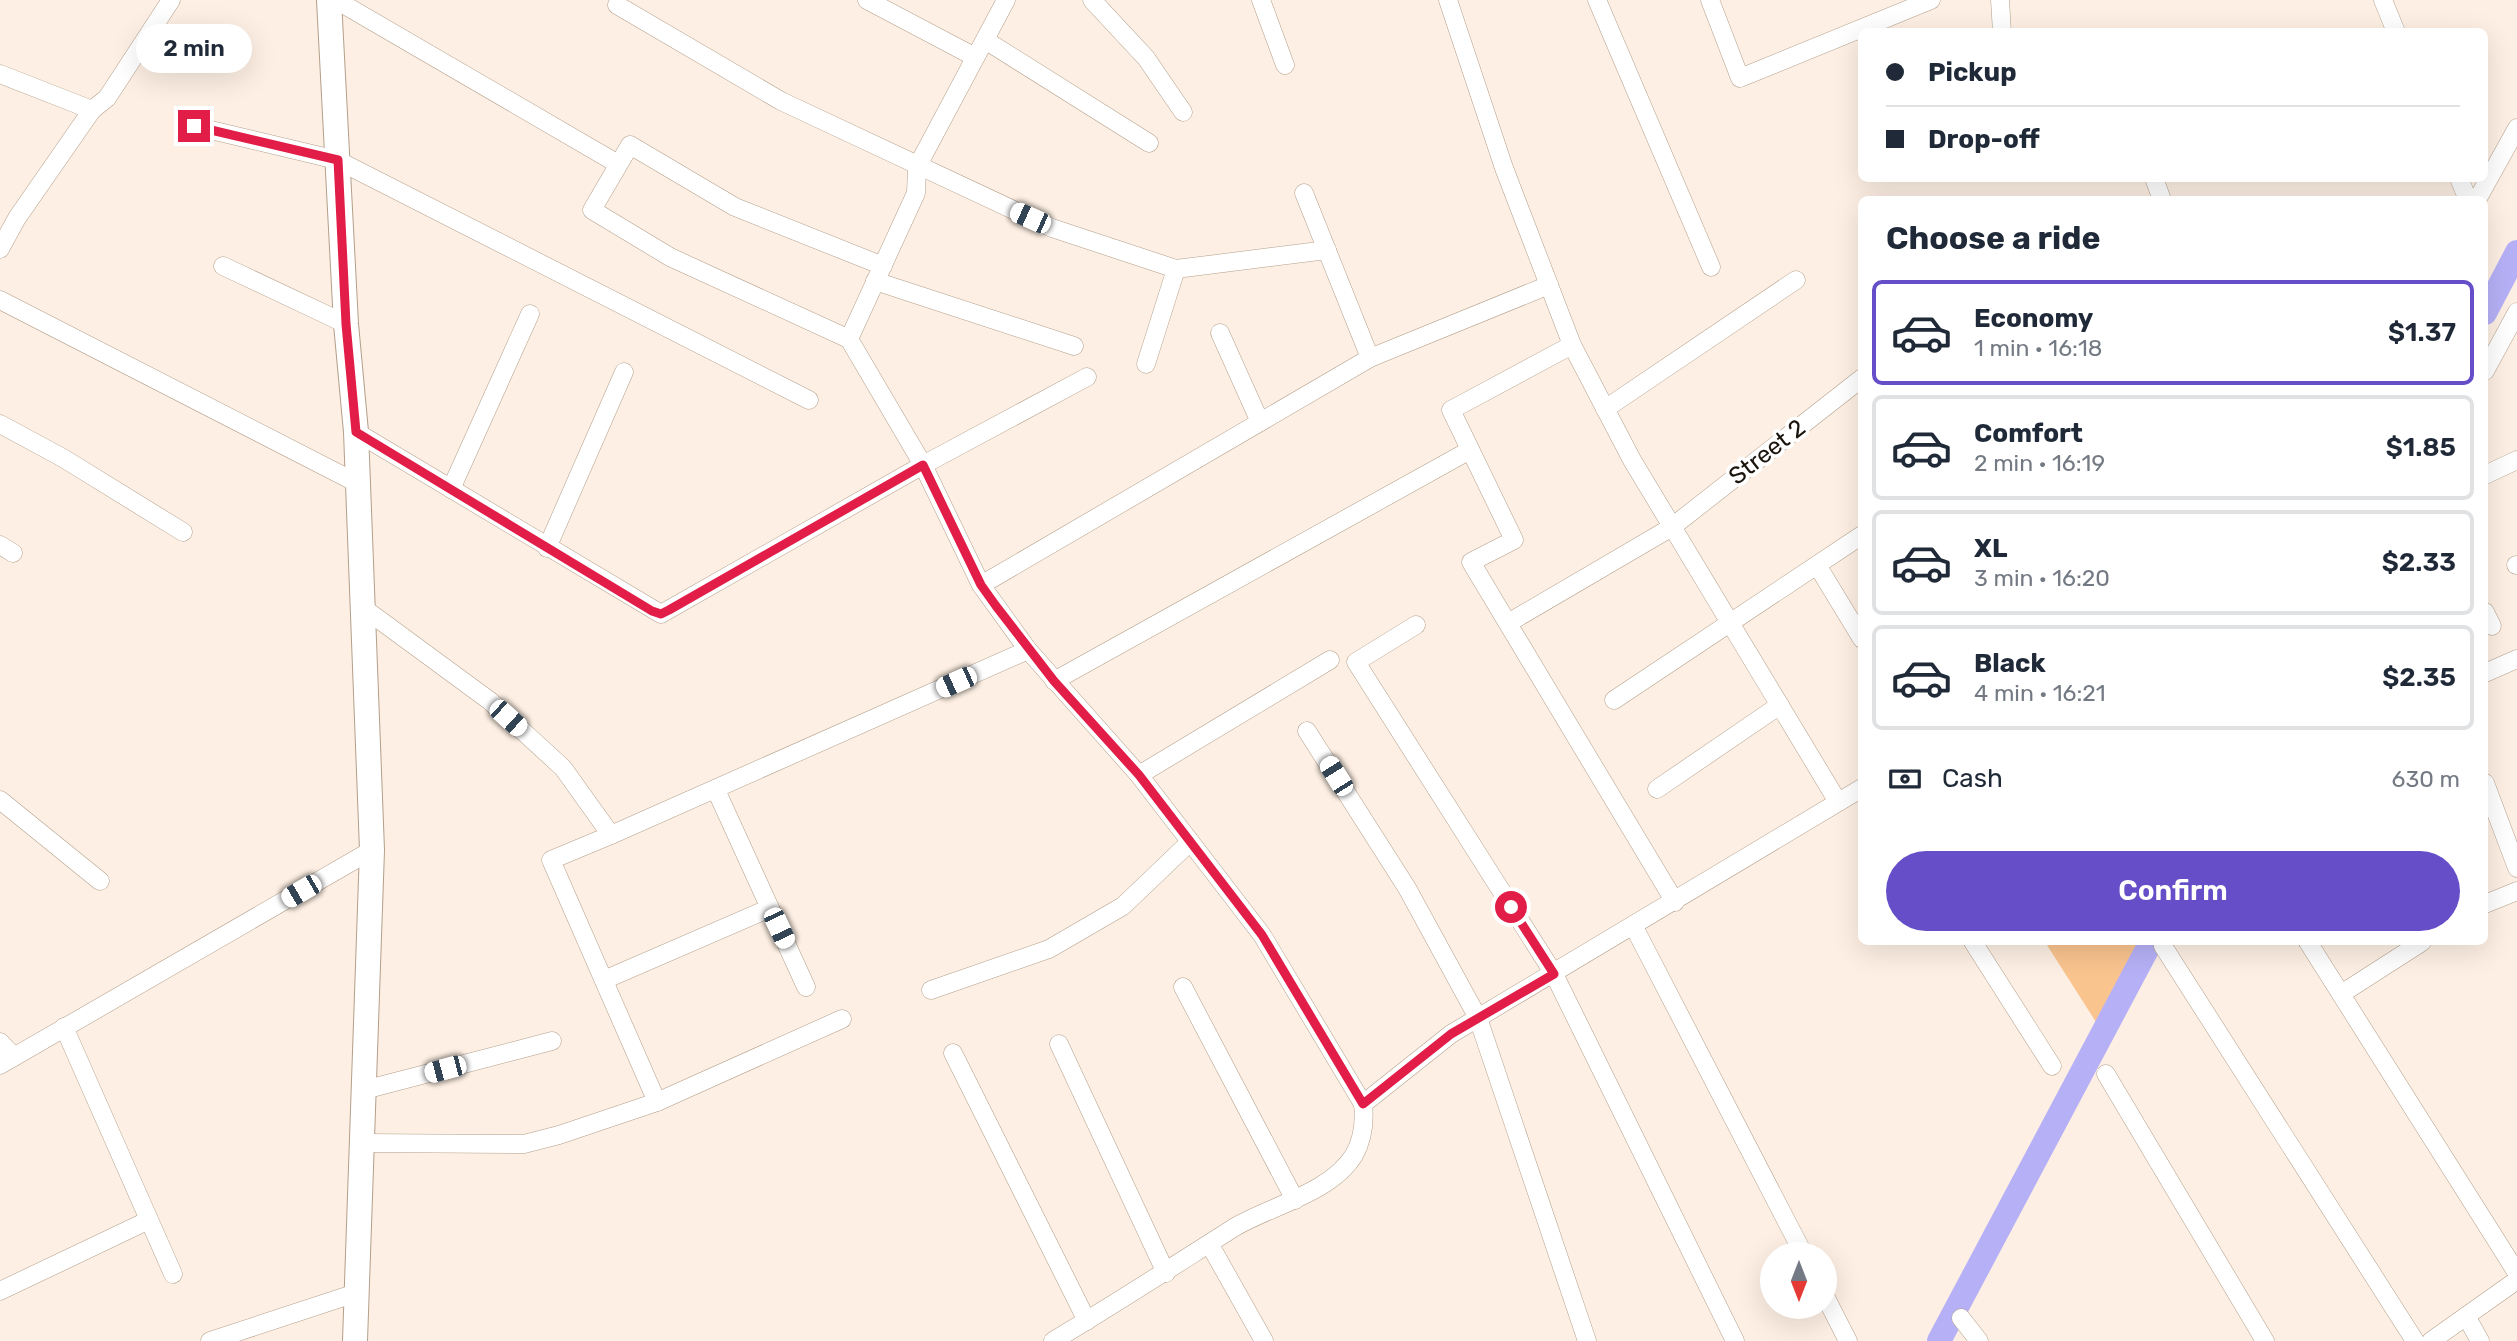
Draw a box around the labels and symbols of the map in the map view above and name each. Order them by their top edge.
callout: 2 min [136,24,252,74]
route end [178,110,210,142]
car [1007,200,1054,236]
street label: Street 2 [1723,413,1811,491]
car [933,664,980,700]
car [486,696,531,740]
car [1316,753,1357,799]
car [278,871,325,911]
route start [1495,891,1527,923]
car [761,905,798,951]
car [422,1053,469,1085]
north arrow [1760,1242,1838,1320]

